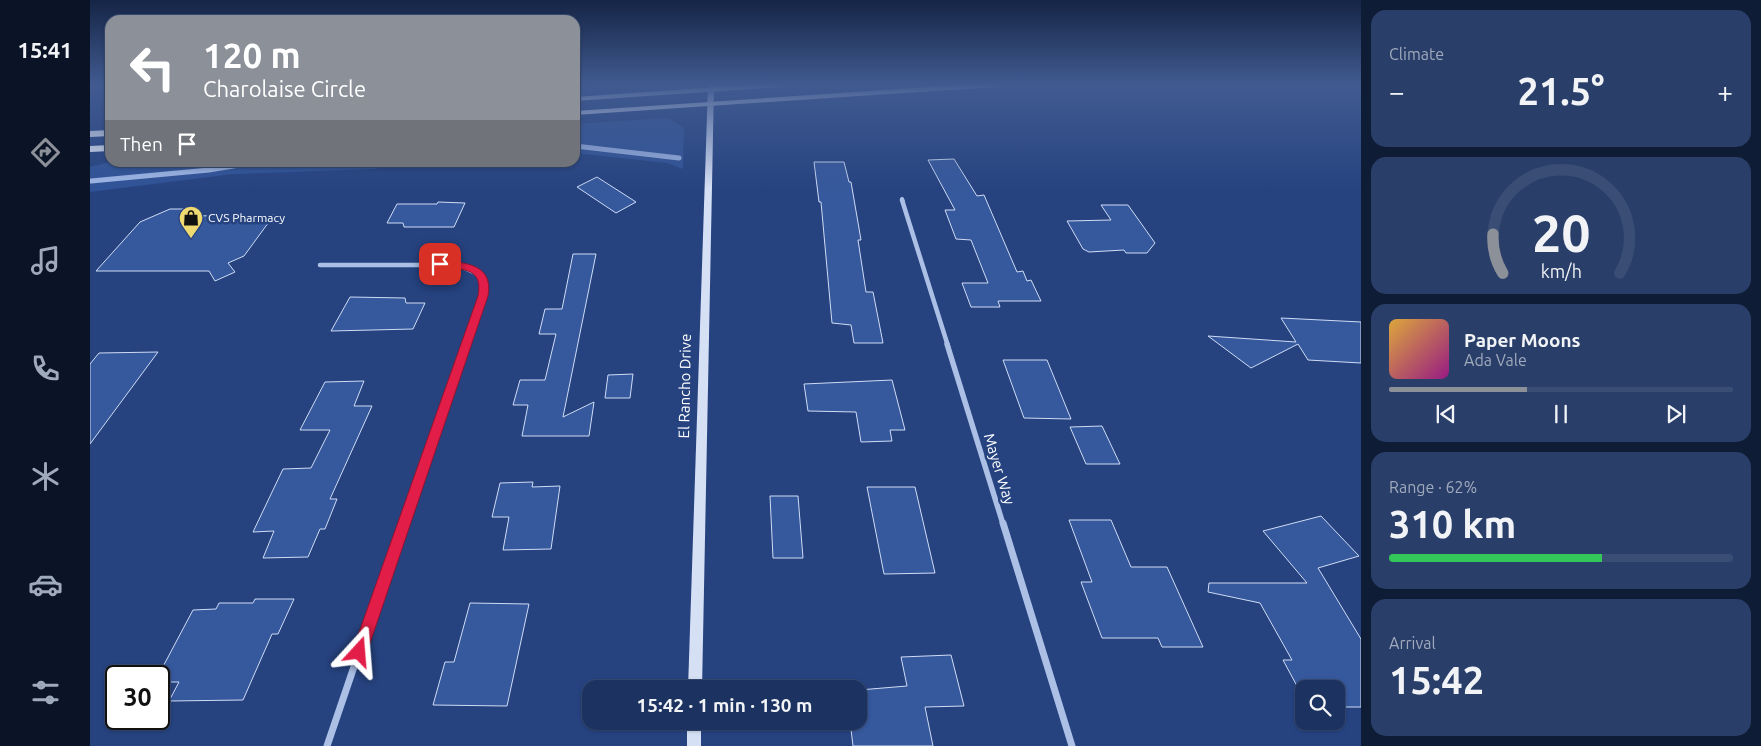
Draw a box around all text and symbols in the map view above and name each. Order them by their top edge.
icon: left [120,35,185,100]
text: 120 m [203,35,301,75]
text: 15:41 [17,37,73,62]
text: Climate [1389,45,1444,63]
text: 21.5° [1517,70,1605,112]
text: Charolaise Circle [203,76,366,101]
text: − [1389,76,1405,107]
text: + [1717,76,1733,107]
icon: arrive [173,130,201,158]
text: Then [120,133,163,155]
icon: directions [28,135,63,170]
text: 20 [1532,204,1590,262]
shop icon: CVS Pharmacy [178,205,204,239]
place label: CVS Pharmacy [208,211,285,224]
icon: music [28,243,63,278]
pin [419,243,461,285]
icon: arrive [426,250,454,278]
text: km/h [1540,261,1582,281]
text: Paper Moons [1464,329,1581,351]
street label: El Rancho Drive [675,334,694,438]
icon: phone [28,351,63,386]
text: Ada Vale [1464,351,1527,369]
icon: previous [1432,400,1460,428]
icon: pause [1547,400,1575,428]
icon: next [1662,400,1690,428]
street label: Mayer Way [981,431,1018,507]
icon: climate [28,459,63,494]
text: Range · 62% [1389,478,1477,496]
text: 310 km [1389,503,1516,545]
icon: car [28,567,63,602]
position arrow [332,625,384,677]
text: Arrival [1389,634,1436,652]
text: 15:42 [1389,659,1484,701]
speed limit sign: 30 [105,665,170,730]
icon: filters [28,675,63,710]
map controls [1295,680,1345,730]
button: search [1295,680,1345,730]
text: 15:42 · 1 min · 130 m [637,694,812,716]

